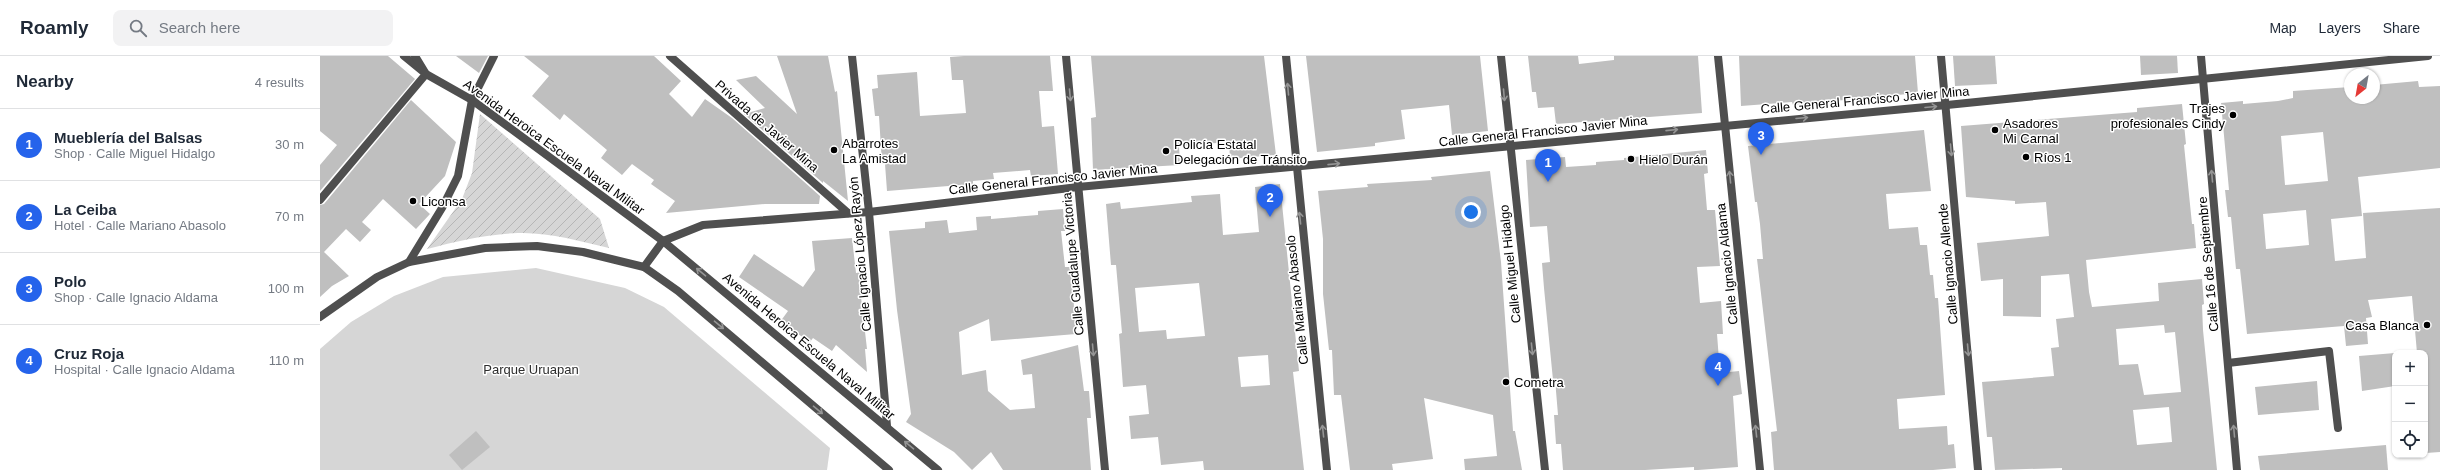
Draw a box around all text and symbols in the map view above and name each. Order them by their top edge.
search box [113,10,393,46]
text: Roamly [20,17,89,38]
icon: search [127,17,149,39]
text: Search here [159,19,240,36]
text: Map [2269,20,2297,36]
text: Layers [2319,20,2361,36]
text: Share [2383,20,2420,36]
north arrow [2344,68,2380,104]
text: Nearby [16,72,74,91]
text: 4 results [255,75,304,90]
street label: Avenida Heroica Escuela Naval Militar [461,76,648,218]
street label: Privada de Javier Mina [712,77,822,176]
one-way arrow [1285,83,1292,96]
street label: Calle General Francisco Javier Mina [1760,83,1971,117]
one-way arrow [1066,88,1074,101]
one-way arrow [1501,88,1508,101]
place label: Trajes profesionales Cindy [2111,101,2225,131]
one-way arrow [1924,103,1937,110]
marker: Trajes profesionales Cindy [2228,110,2238,120]
street label: Calle General Francisco Javier Mina [1438,113,1649,149]
one-way arrow [1795,114,1808,122]
place label: Asadores Mi Carnal [2003,116,2059,146]
pin: 3 [1748,122,1774,155]
marker: Asadores Mi Carnal [1990,125,2000,135]
one-way arrow [1665,126,1678,134]
text: Mueblería del Balsas [54,129,202,146]
place label: Abarrotes La Amistad [842,136,906,166]
text: 1 [25,137,33,152]
text: 30 m [275,137,304,152]
place label: Policía Estatal Delegación de Tránsito [1174,137,1307,167]
one-way arrow [1947,143,1954,156]
marker: Abarrotes La Amistad [829,145,839,155]
text: Shop · Calle Miguel Hidalgo [54,146,215,161]
marker: Policía Estatal Delegación de Tránsito [1161,146,1171,156]
pin: 1 [1535,149,1561,182]
place label: Ríos 1 [2034,150,2072,165]
place label: Hielo Durán [1639,152,1708,167]
marker: Ríos 1 [2021,152,2031,162]
marker: Hielo Durán [1626,154,1636,164]
one-way arrow [1327,160,1340,168]
street label: Calle General Francisco Javier Mina [948,161,1159,197]
one-way arrow [2209,170,2216,183]
one-way arrow [1726,171,1734,184]
street label: Calle Ignacio López Rayón [846,176,874,332]
pin: 2 [1257,184,1283,217]
street label: Calle Guadalupe Victoria [1059,191,1087,336]
place label: Liconsa [421,194,467,209]
marker: Liconsa [408,196,418,206]
street label: Calle 16 de Septiembre [2195,196,2221,332]
text: La Ceiba [54,201,117,218]
your location [1461,202,1481,222]
street label: Calle Ignacio Aldama [1713,202,1741,326]
street label: Calle Ignacio Allende [1935,203,1961,325]
street label: Calle Miguel Hidalgo [1496,204,1524,324]
text: 2 [25,209,33,224]
text: 70 m [275,209,304,224]
one-way arrow [1297,212,1304,225]
text: Hotel · Calle Mariano Abasolo [54,218,226,233]
street label: Calle Mariano Abasolo [1283,235,1311,365]
one-way arrow [695,268,706,277]
street label: Avenida Heroica Escuela Naval Militar [720,270,899,423]
text: Polo [54,273,87,290]
text: 3 [25,281,33,296]
text: 100 m [268,281,304,296]
text: Shop · Calle Ignacio Aldama [54,290,218,305]
place label: Casa Blanca [2345,318,2420,333]
marker: Casa Blanca [2422,320,2432,330]
one-way arrow [713,321,724,330]
one-way arrow [1528,342,1536,355]
one-way arrow [1090,343,1097,356]
one-way arrow [1964,343,1971,356]
text: Cruz Roja [54,345,124,362]
map controls [2392,350,2428,458]
button: + [2392,350,2428,386]
text: 4 [25,353,33,368]
text: 110 m [269,353,304,368]
pin: 4 [1705,353,1731,386]
text: Hospital · Calle Ignacio Aldama [54,362,235,377]
park label: Parque Uruapan [483,362,579,377]
place label: Cometra [1514,375,1565,390]
marker: Cometra [1501,377,1511,387]
button: − [2392,386,2428,422]
one-way arrow [812,405,823,414]
button: locate [2392,422,2428,458]
one-way arrow [1319,425,1326,438]
one-way arrow [1752,425,1760,438]
one-way arrow [2230,425,2237,438]
one-way arrow [903,440,914,449]

